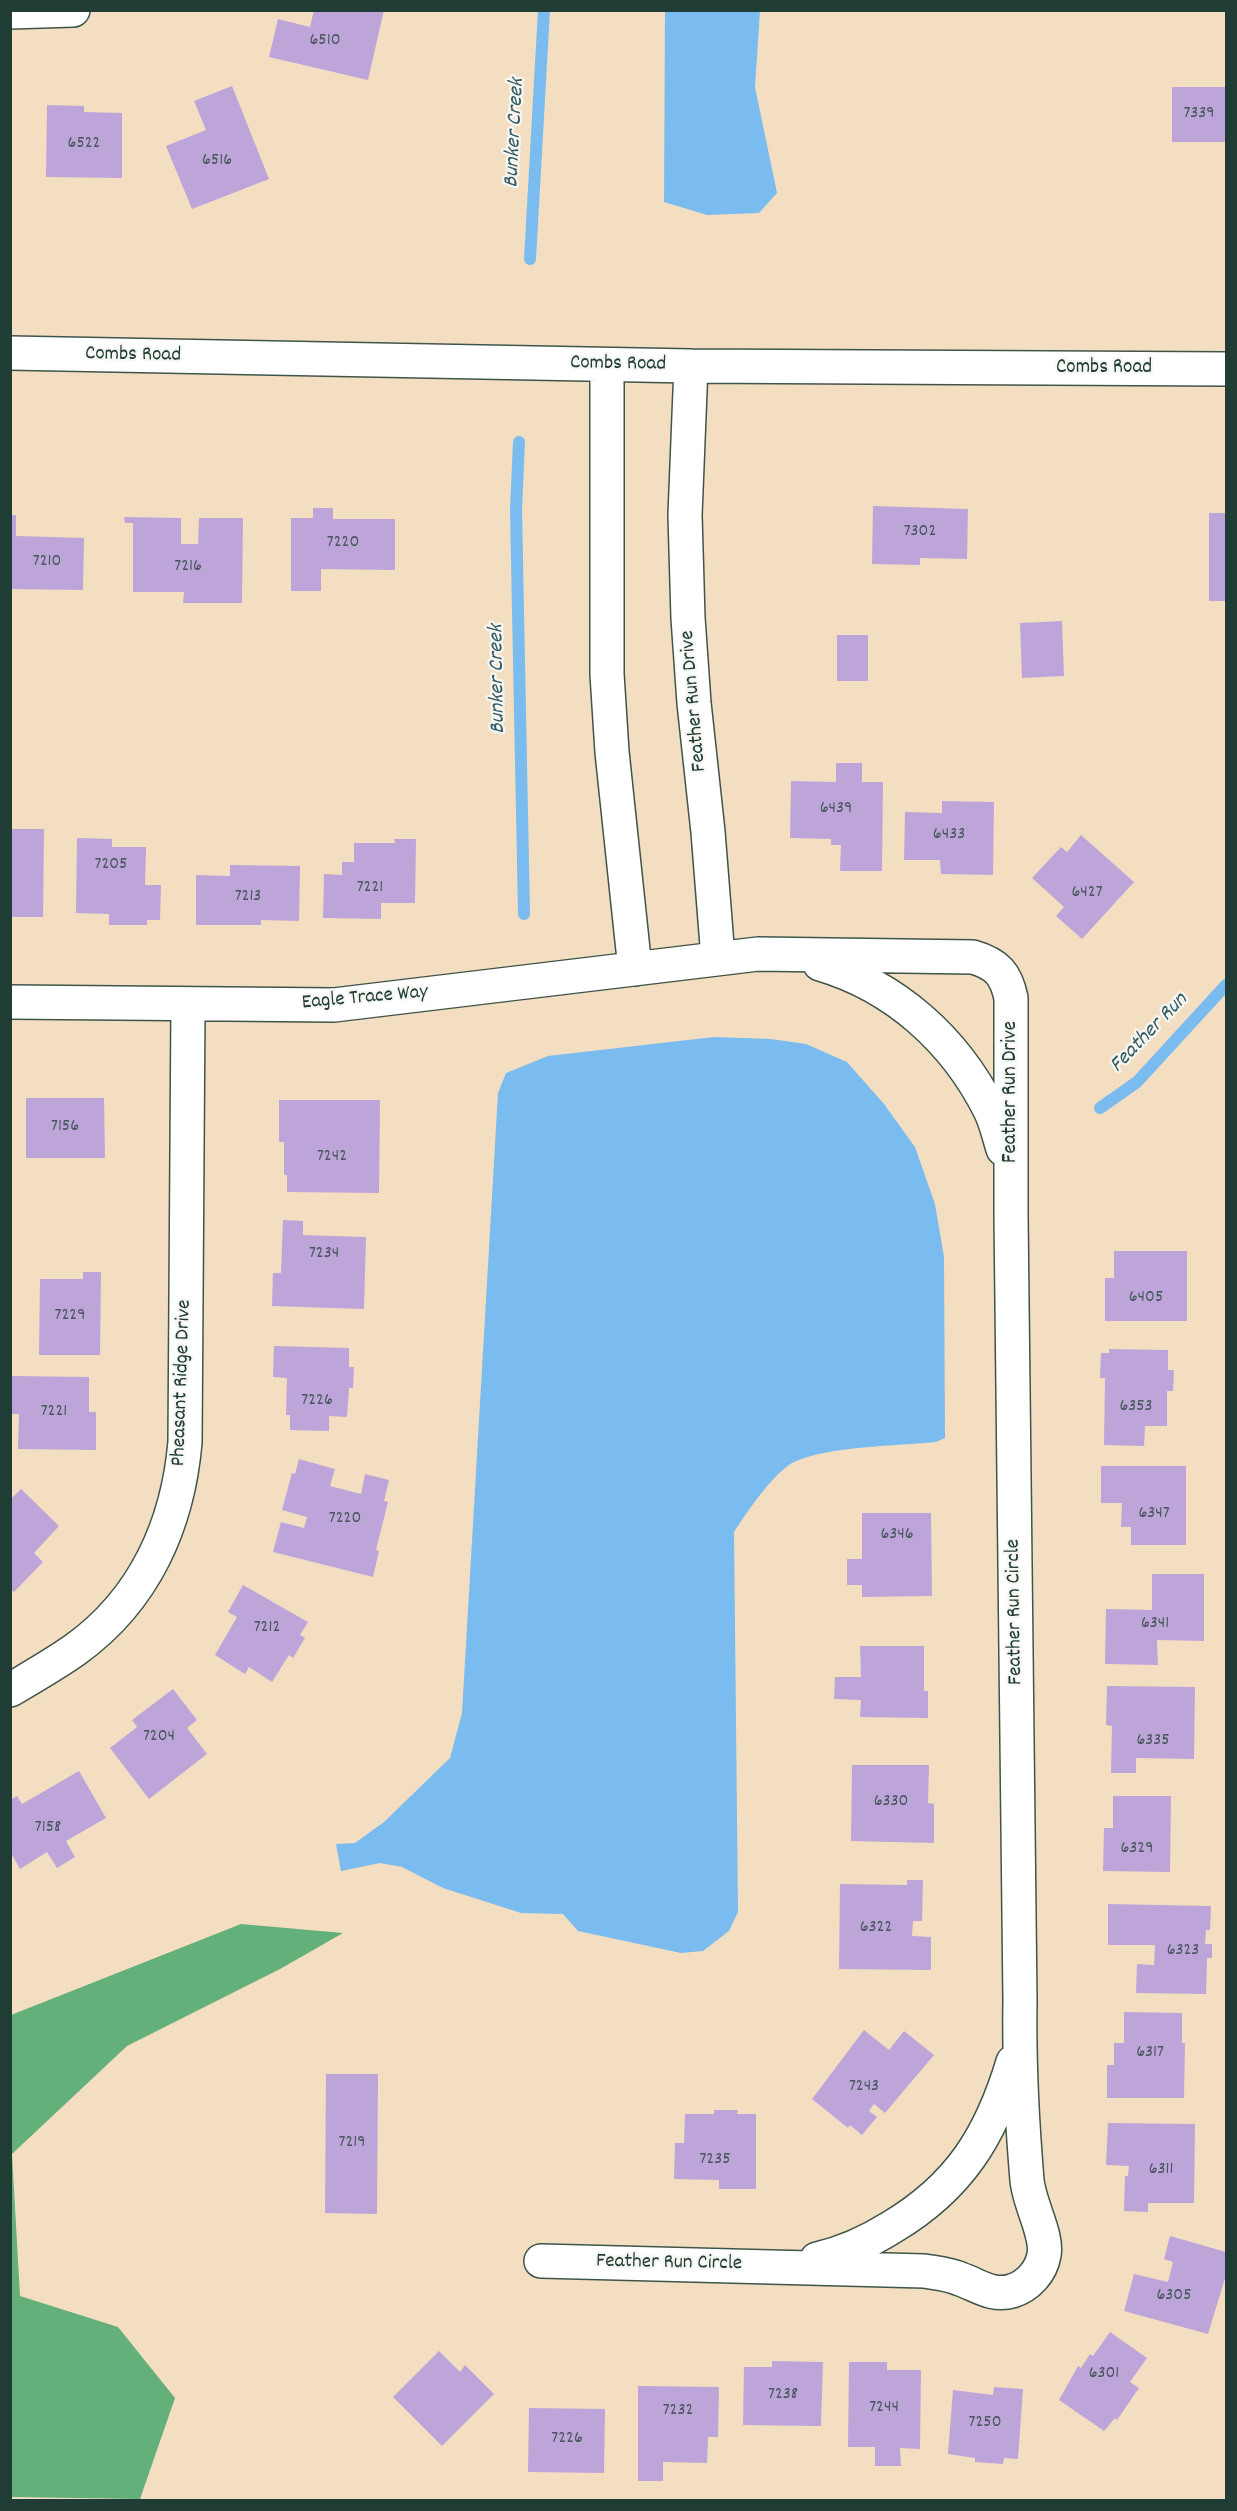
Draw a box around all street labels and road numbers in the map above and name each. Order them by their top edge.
street label: Combs Road [85,343,181,369]
street label: Combs Road [570,352,666,378]
street label: Combs Road [1056,356,1152,382]
street label: Feather Run Drive [676,629,714,773]
street label: Eagle Trace Way [301,981,429,1017]
street label: Feather Run Drive [999,1021,1025,1163]
street label: Pheasant Ridge Drive [167,1299,199,1467]
street label: Feather Run Circle [1002,1539,1030,1685]
street label: Feather Run Circle [596,2250,742,2278]

